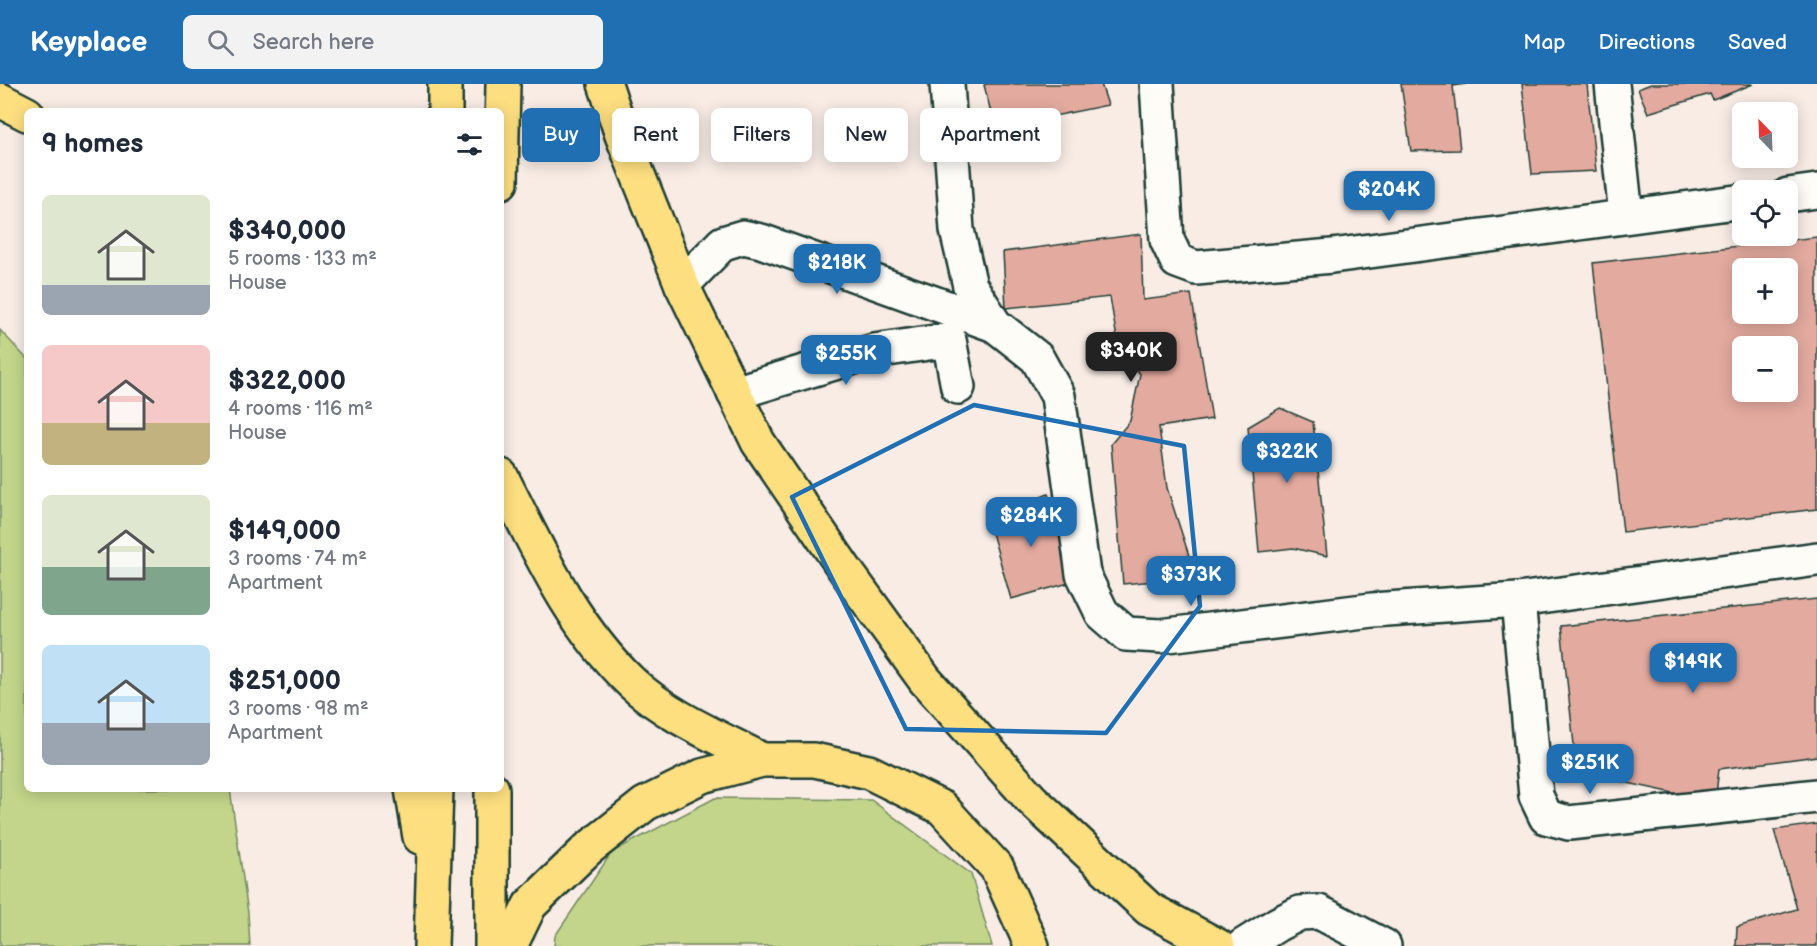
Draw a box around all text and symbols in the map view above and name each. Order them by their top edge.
search box [183,15,603,69]
text: Keyplace [30,26,147,59]
icon: search [204,26,237,59]
text: Search here [252,29,374,56]
text: Map [1523,30,1566,55]
text: Directions [1599,30,1695,55]
text: Saved [1728,30,1787,55]
north arrow [1732,102,1798,168]
map controls [1732,102,1798,402]
chip: Buy [522,108,600,162]
chip: Rent [612,108,699,162]
chip: Filters [711,108,812,162]
chip: New [824,108,908,162]
chip: Apartment [920,108,1061,162]
icon: filters [453,128,486,161]
text: 9 homes [42,129,143,160]
pin: $204K [1347,171,1431,222]
text: $204K [1358,178,1420,202]
button: locate [1732,180,1798,246]
text: $340,000 [228,216,346,247]
icon: home [90,219,162,291]
pin: $218K [795,244,879,295]
text: 5 rooms · 133 m² [228,247,377,271]
text: $218K [808,251,866,275]
button: + [1732,258,1798,324]
text: House [228,271,287,295]
pin: $340K [1089,332,1173,383]
pin: $255K [804,335,888,386]
button: − [1732,336,1798,402]
text: $340K [1100,339,1162,363]
text: $255K [815,342,877,366]
text: $322,000 [228,366,346,397]
icon: home [90,369,162,441]
text: 4 rooms · 116 m² [228,397,373,421]
text: House [228,421,287,445]
pin: $322K [1245,433,1329,484]
text: $322K [1256,440,1318,464]
pin: $284K [989,497,1073,548]
text: $284K [1000,504,1062,528]
text: $149,000 [228,516,341,547]
icon: home [90,519,162,591]
text: 3 rooms · 74 m² [228,547,367,571]
pin: $373K [1149,556,1233,607]
text: $373K [1160,563,1222,587]
text: Apartment [228,571,323,595]
pin: $149K [1651,643,1735,694]
text: $149K [1664,650,1722,674]
text: $251,000 [228,666,341,697]
icon: home [90,669,162,741]
text: 3 rooms · 98 m² [228,697,369,721]
text: Apartment [228,721,323,745]
pin: $251K [1548,744,1632,795]
text: $251K [1561,751,1619,775]

